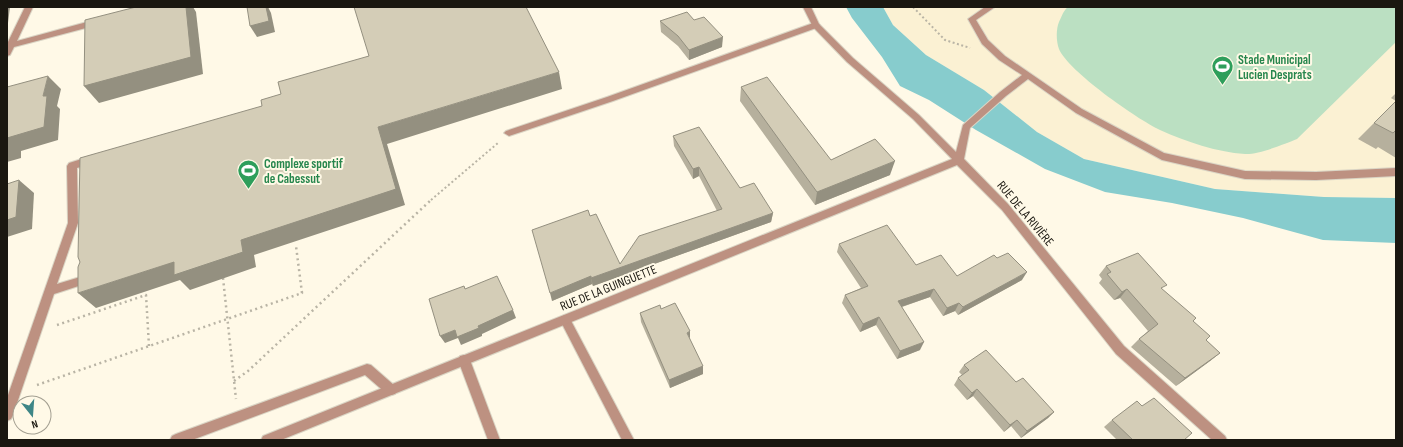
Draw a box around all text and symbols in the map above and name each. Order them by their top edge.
place label: Stade Municipal Lucien Desprats [1238,52,1312,83]
sports icon: Stade Municipal Lucien Desprats [1210,53,1236,86]
place label: Complexe sportif de Cabessut [264,156,344,187]
sports icon: Complexe sportif de Cabessut [235,157,261,190]
street label: RUE DE LA RIVIÈRE [993,178,1057,249]
street label: RUE DE LA GUINGUETTE [558,261,659,315]
north arrow [12,395,52,435]
text: N [30,417,39,431]

